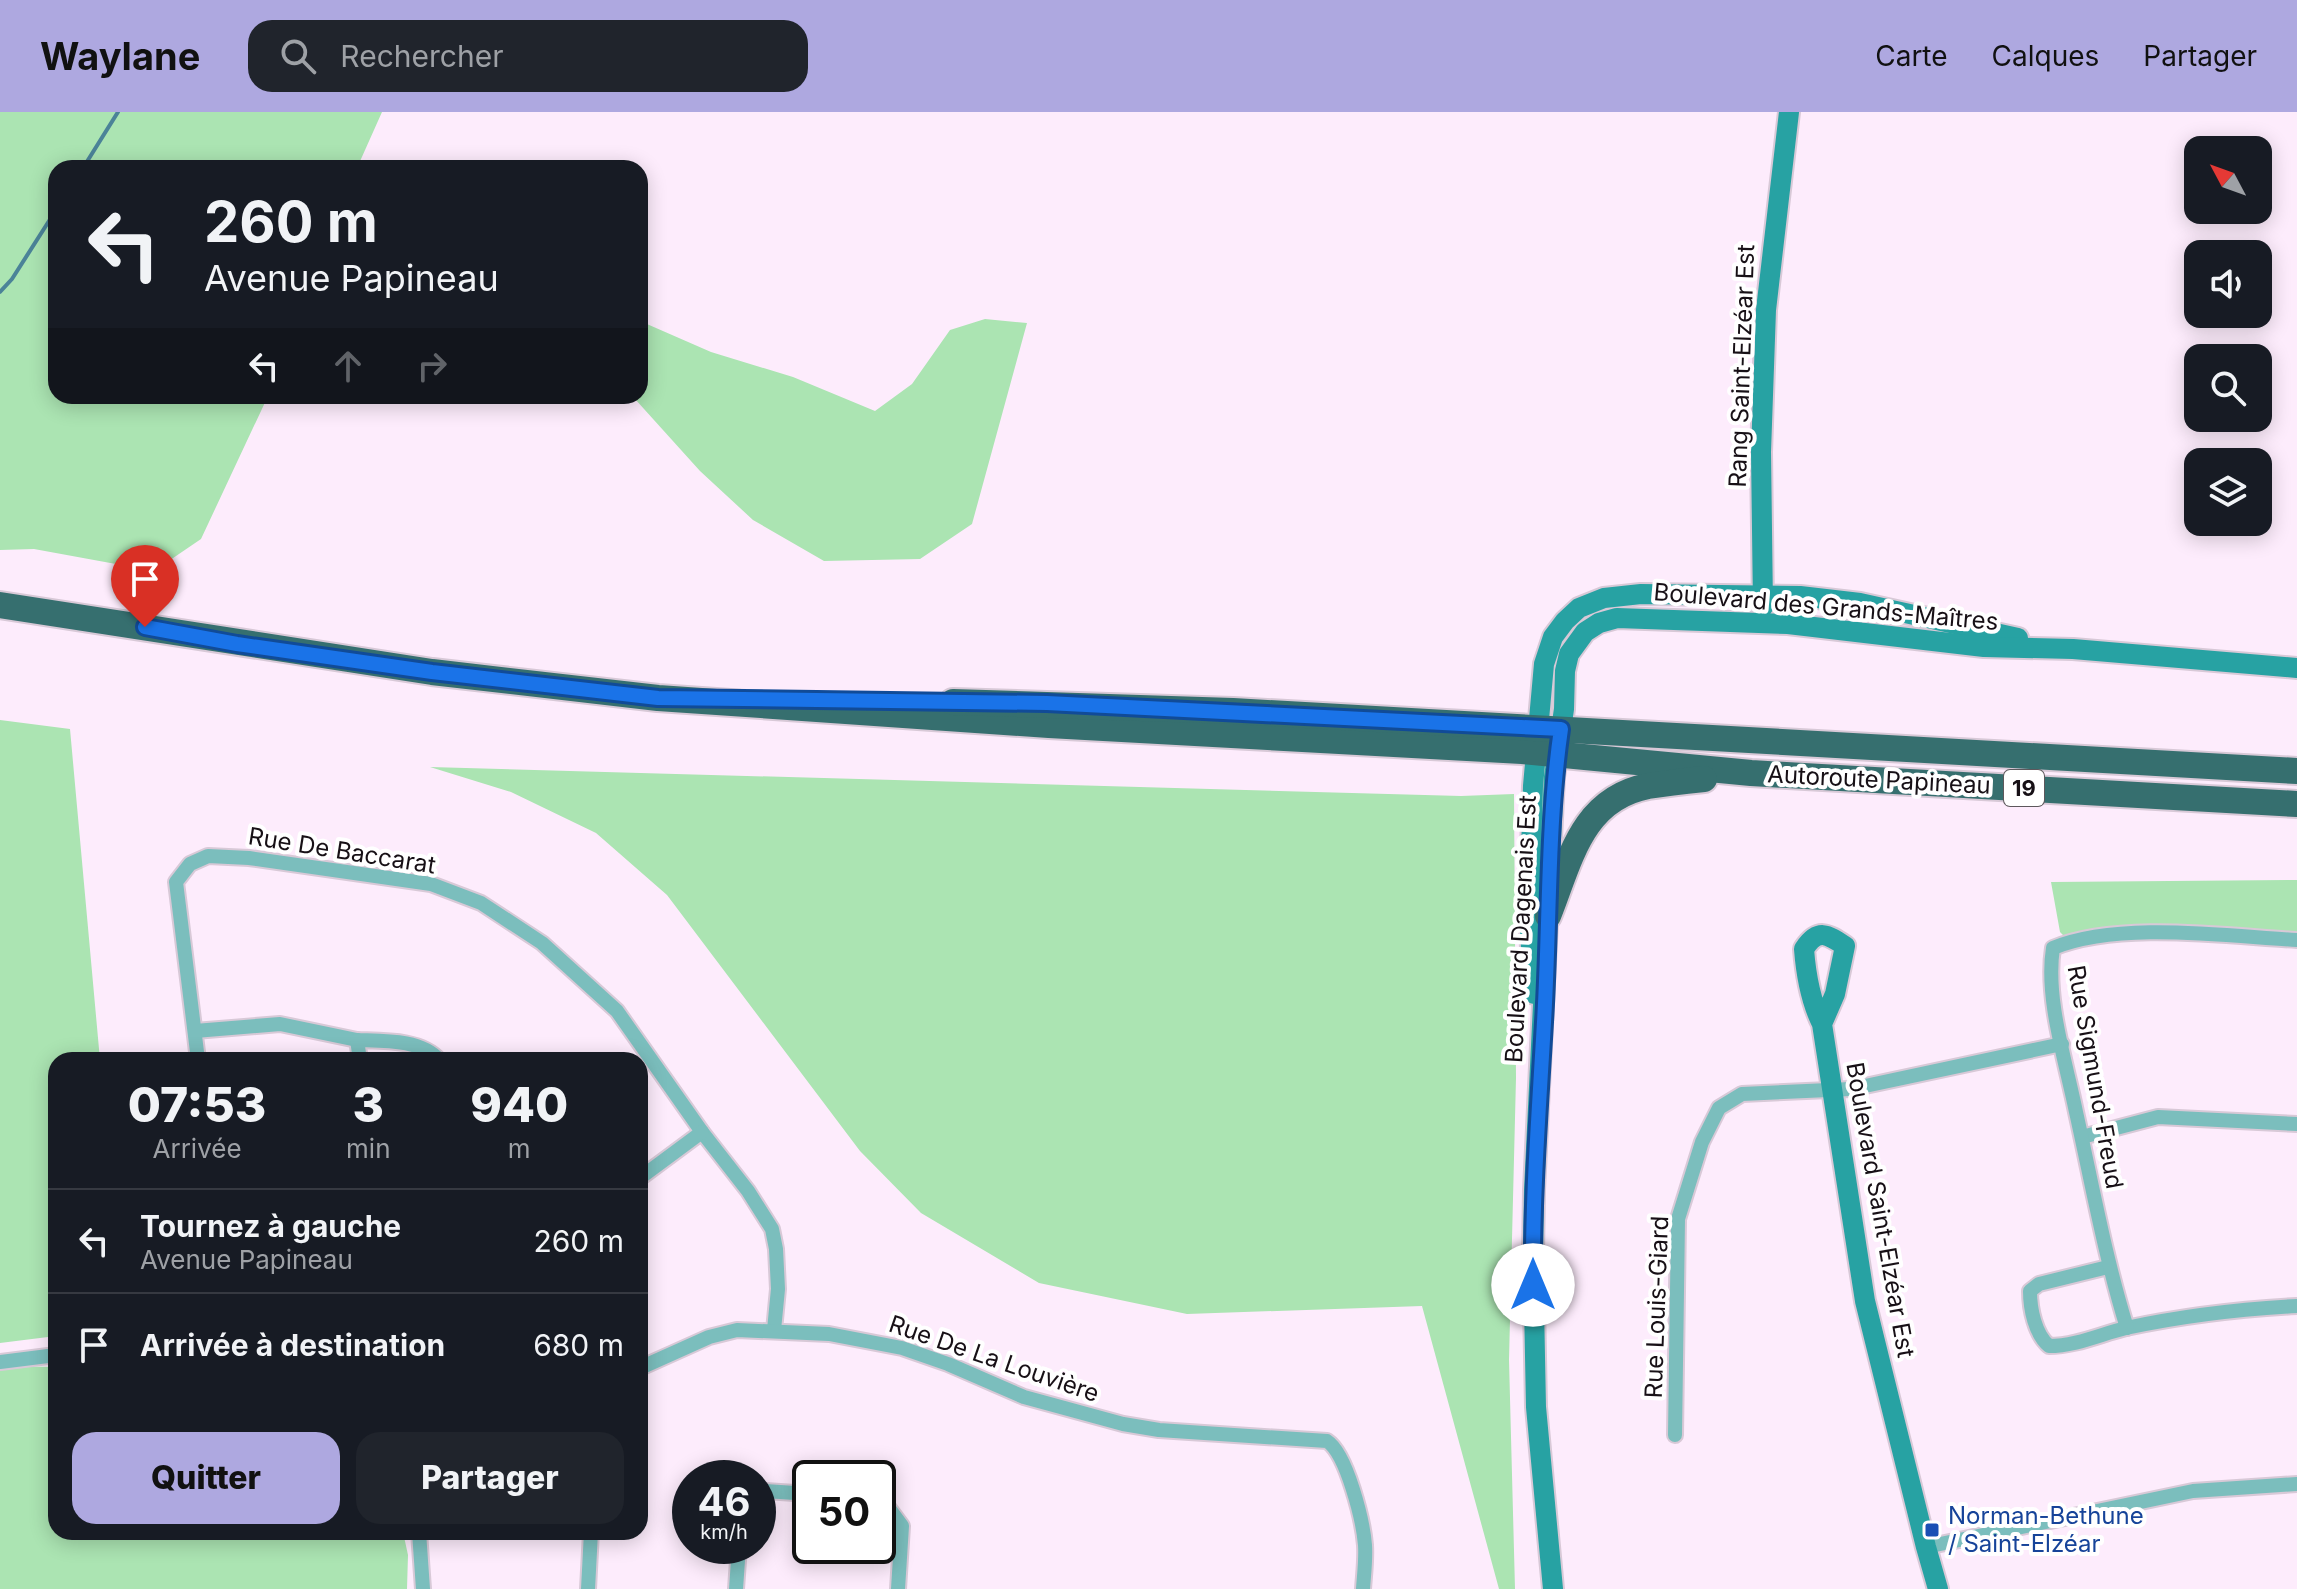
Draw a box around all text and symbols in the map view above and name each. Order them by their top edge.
search box [248,20,808,92]
text: Waylane [40,33,200,79]
icon: search [276,34,320,78]
text: Rechercher [340,38,503,74]
text: Carte [1875,39,1948,73]
text: Calques [1992,39,2099,73]
text: Partager [2143,39,2257,73]
north arrow [2184,136,2272,224]
map controls [2184,136,2272,536]
text: 260 m [204,188,378,256]
icon: left [72,192,176,296]
button: sound [2184,240,2272,328]
street label: Rang Saint-Elzéar Est [1723,244,1760,488]
text: Avenue Papineau [204,256,499,300]
icon: left [242,344,286,388]
icon: ahead [326,344,370,388]
icon: right [410,344,454,388]
button: search [2184,344,2272,432]
button: layers [2184,448,2272,536]
pin [111,545,179,627]
icon: arrive [123,557,167,601]
street label: Boulevard des Grands-Maîtres [1653,577,2000,636]
street label: Autoroute Papineau [1767,759,1991,800]
road number: 19 [2004,770,2044,806]
street label: Boulevard Dagenais Est [1499,794,1542,1063]
street label: Rue De Baccarat [246,821,438,880]
street label: Rue Sigmund-Freud [2062,963,2129,1191]
street label: Boulevard Saint-Elzéar Est [1840,1060,1921,1360]
text: 07:53 [128,1075,266,1134]
text: 3 [353,1075,384,1134]
text: 940 [470,1075,568,1134]
text: Arrivée [153,1133,242,1164]
text: min [346,1133,391,1164]
text: m [508,1133,531,1164]
text: Tournez à gauche [140,1208,401,1244]
street label: Rue Louis-Giard [1639,1215,1674,1399]
icon: left [72,1219,116,1263]
text: 260 m [533,1223,624,1259]
position arrow [1491,1243,1575,1327]
text: Avenue Papineau [140,1244,353,1275]
street label: Rue De La Louvière [885,1309,1103,1408]
icon: arrive [72,1323,116,1367]
text: Arrivée à destination [140,1327,445,1363]
text: 680 m [533,1327,624,1363]
button: Quitter [72,1432,340,1524]
button: Partager [356,1432,624,1524]
speed limit sign: 50 [792,1460,896,1564]
text: 46 [697,1477,751,1526]
place label: Norman-Bethune / Saint-Elzéar [1948,1501,2144,1558]
text: km/h [700,1520,748,1544]
marker: Norman-Bethune / Saint-Elzéar [1923,1521,1941,1539]

